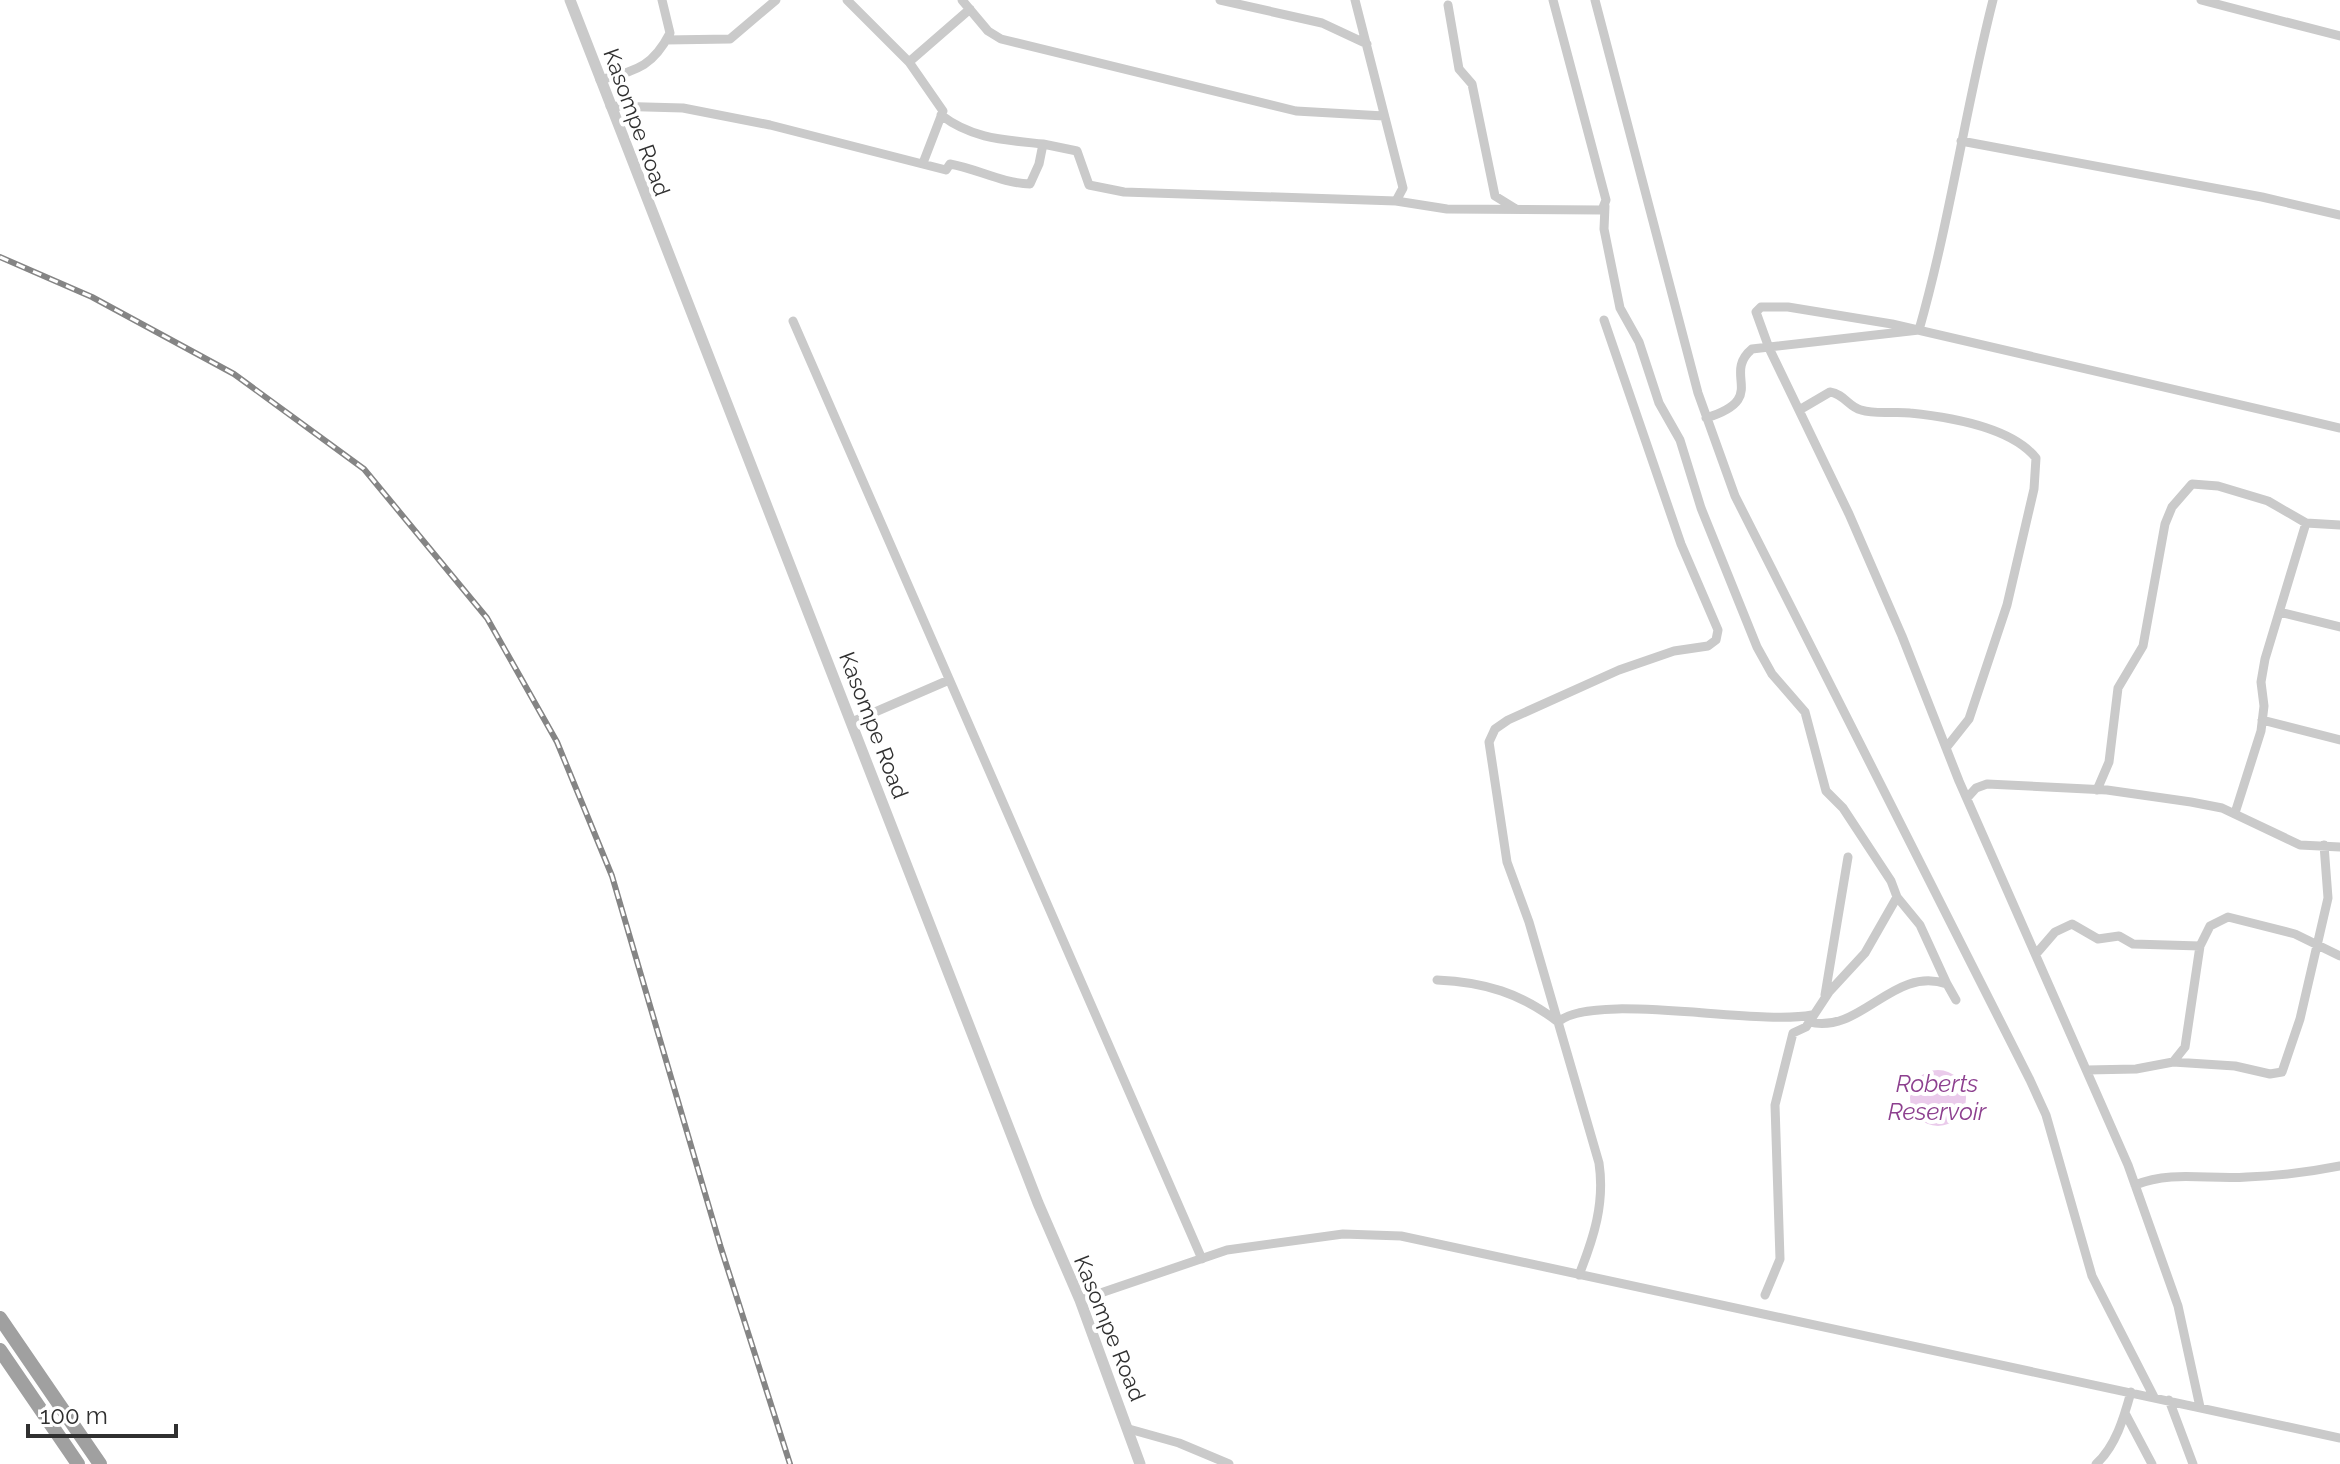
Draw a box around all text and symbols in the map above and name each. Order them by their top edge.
street label: Kasompe Road [598,45,676,199]
street label: Kasompe Road [834,648,914,802]
water label: Roberts Reservoir [1888,1069,1987,1126]
street label: Kasompe Road [1069,1251,1151,1405]
scale bar [28,1388,176,1438]
text: 100 m [40,1401,108,1430]

